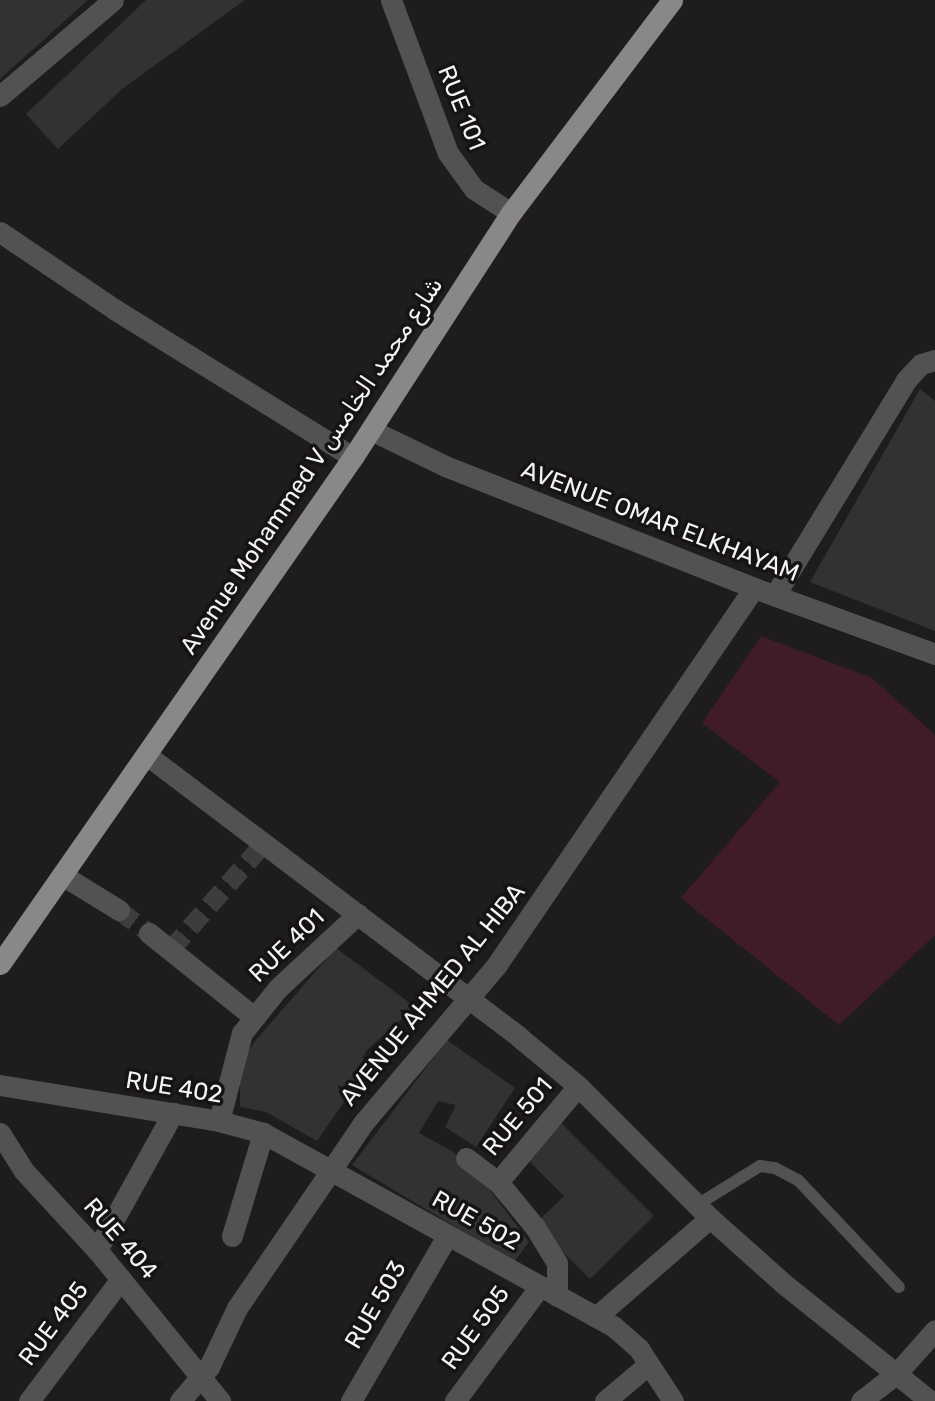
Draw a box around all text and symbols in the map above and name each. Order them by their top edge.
street label: RUE 101 [431,61,491,155]
street label: Avenue Mohammed V شارع محمد الخامس [174,271,450,661]
street label: AVENUE OMAR ELKHAYAM [517,456,803,588]
street label: AVENUE AHMED AL HIBA [334,877,532,1113]
street label: RUE 401 [243,903,331,989]
street label: RUE 402 [124,1066,224,1110]
street label: RUE 501 [477,1072,559,1162]
street label: RUE 502 [427,1185,525,1257]
street label: RUE 404 [77,1193,163,1285]
street label: RUE 503 [339,1256,413,1354]
street label: RUE 405 [13,1276,95,1372]
street label: RUE 505 [436,1280,516,1376]

